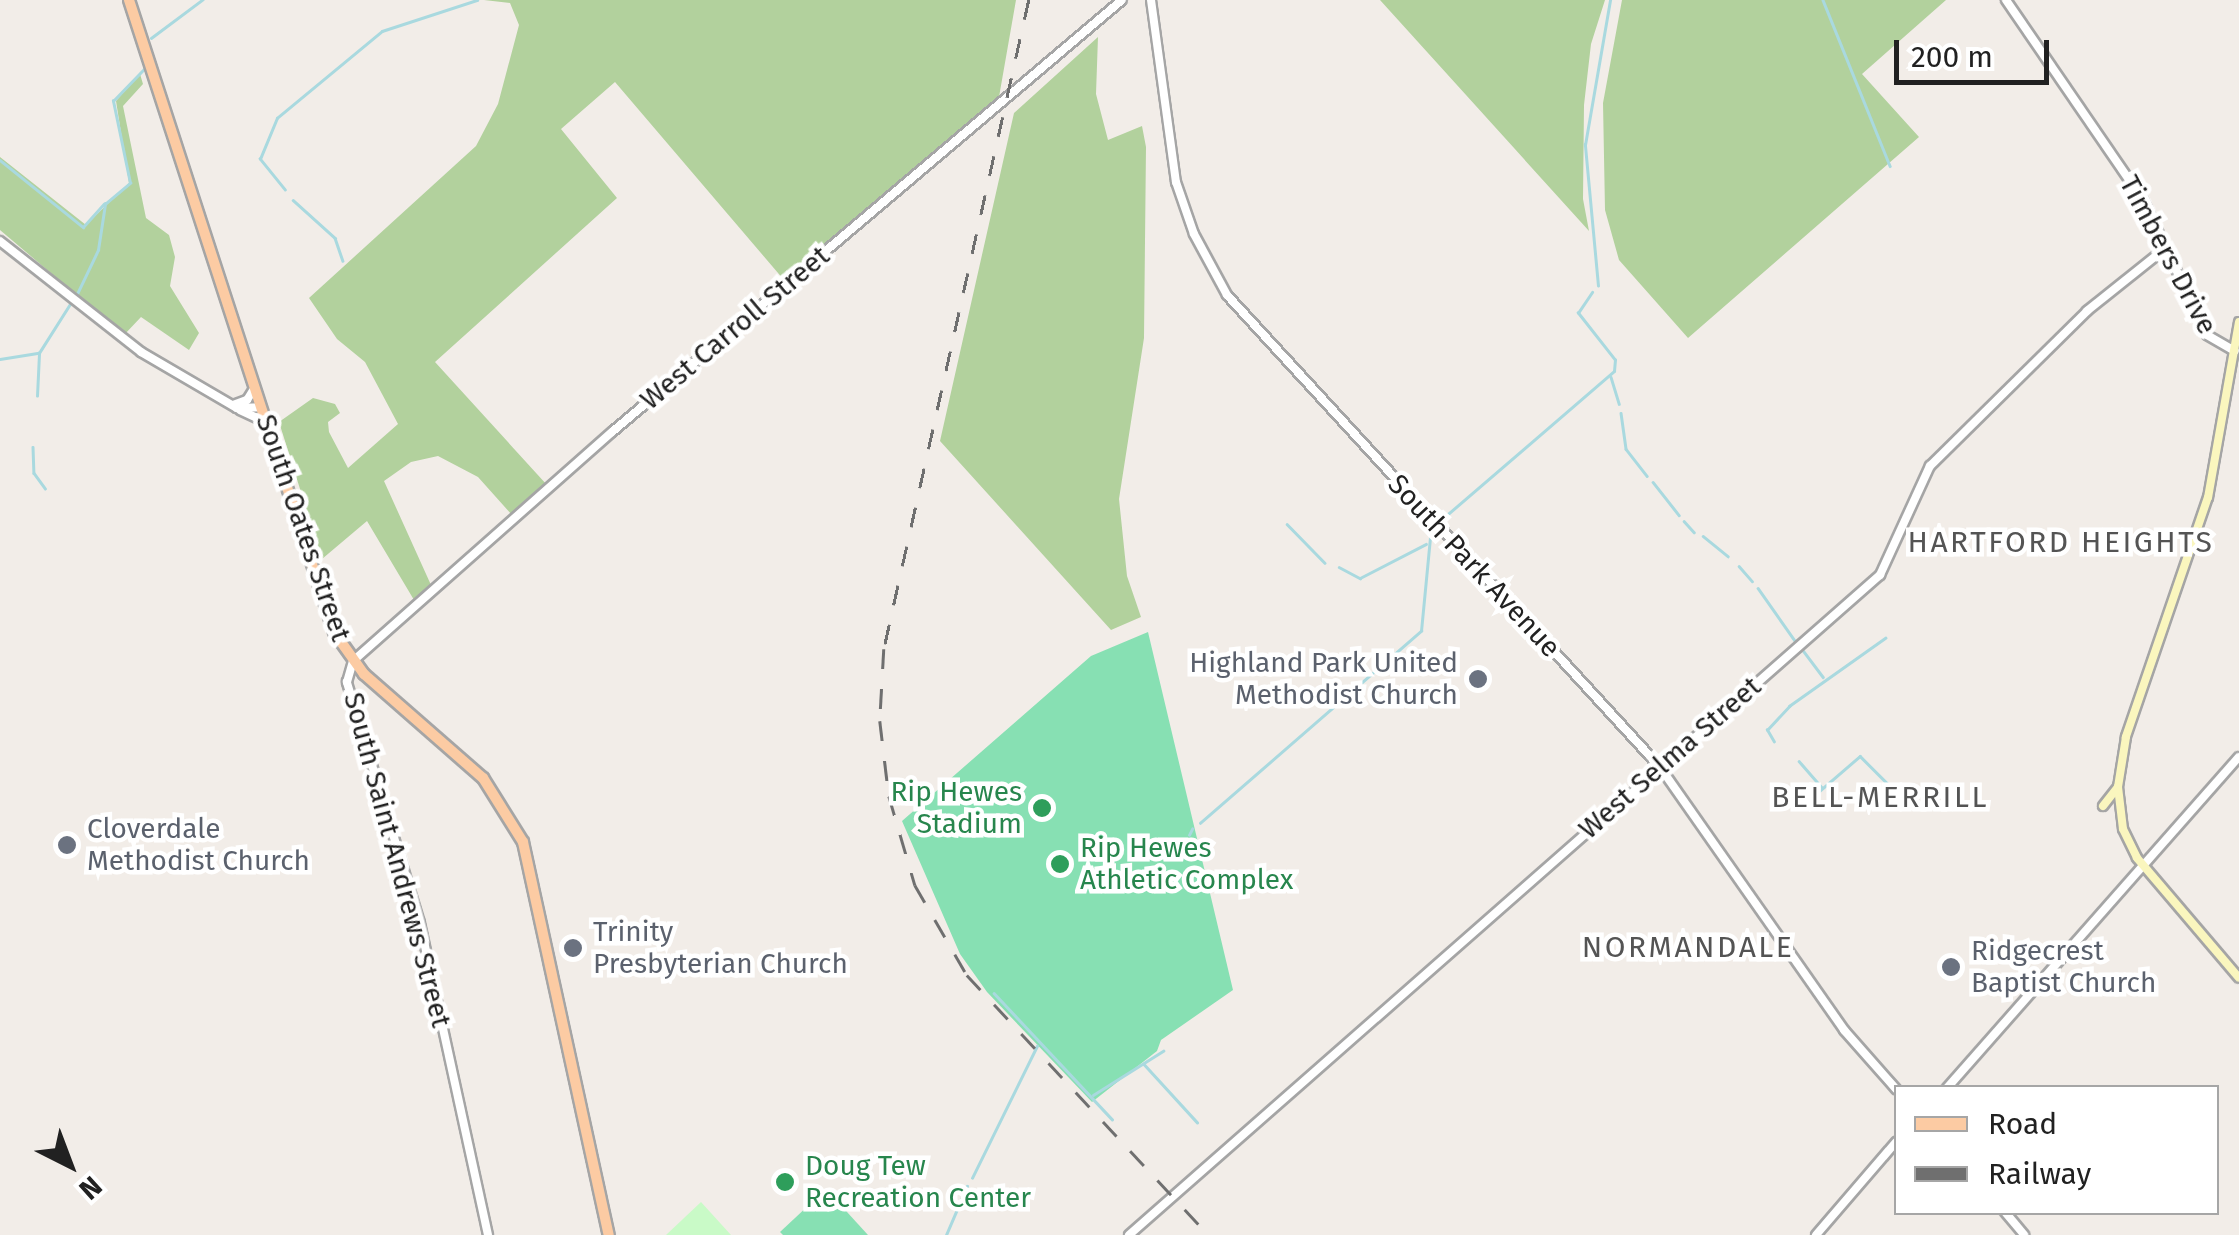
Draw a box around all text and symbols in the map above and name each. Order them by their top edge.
scale bar [1899,20,2054,82]
text: 200 m [1911,39,1993,75]
street label: Timbers Drive [2112,170,2224,340]
street label: West Carroll Street [634,239,836,417]
street label: South Oates Street [248,410,358,646]
street label: South Park Avenue [1381,468,1567,664]
district label: HARTFORD HEIGHTS [1908,524,2214,560]
place label: Highland Park United Methodist Church [1189,646,1458,712]
marker: Highland Park United Methodist Church [1467,668,1489,690]
street label: West Selma Street [1572,670,1768,846]
street label: South Saint Andrews Street [336,689,458,1031]
place label: Rip Hewes Stadium [890,775,1022,841]
district label: BELL-MERRILL [1771,779,1989,815]
marker: Rip Hewes Stadium [1031,797,1053,819]
place label: Cloverdale Methodist Church [87,812,310,878]
place label: Rip Hewes Athletic Complex [1080,831,1293,897]
marker: Cloverdale Methodist Church [56,834,78,856]
marker: Rip Hewes Athletic Complex [1049,853,1071,875]
place label: Trinity Presbyterian Church [593,915,848,981]
district label: NORMANDALE [1582,929,1794,965]
place label: Ridgecrest Baptist Church [1971,934,2156,1000]
marker: Trinity Presbyterian Church [562,937,584,959]
marker: Ridgecrest Baptist Church [1940,956,1962,978]
legend [1894,1085,2219,1215]
text: Road [1988,1106,2057,1142]
north arrow [20,1115,120,1215]
place label: Doug Tew Recreation Center [805,1149,1031,1215]
text: Railway [1988,1156,2091,1192]
text: N [72,1169,108,1206]
marker: Doug Tew Recreation Center [774,1171,796,1193]

